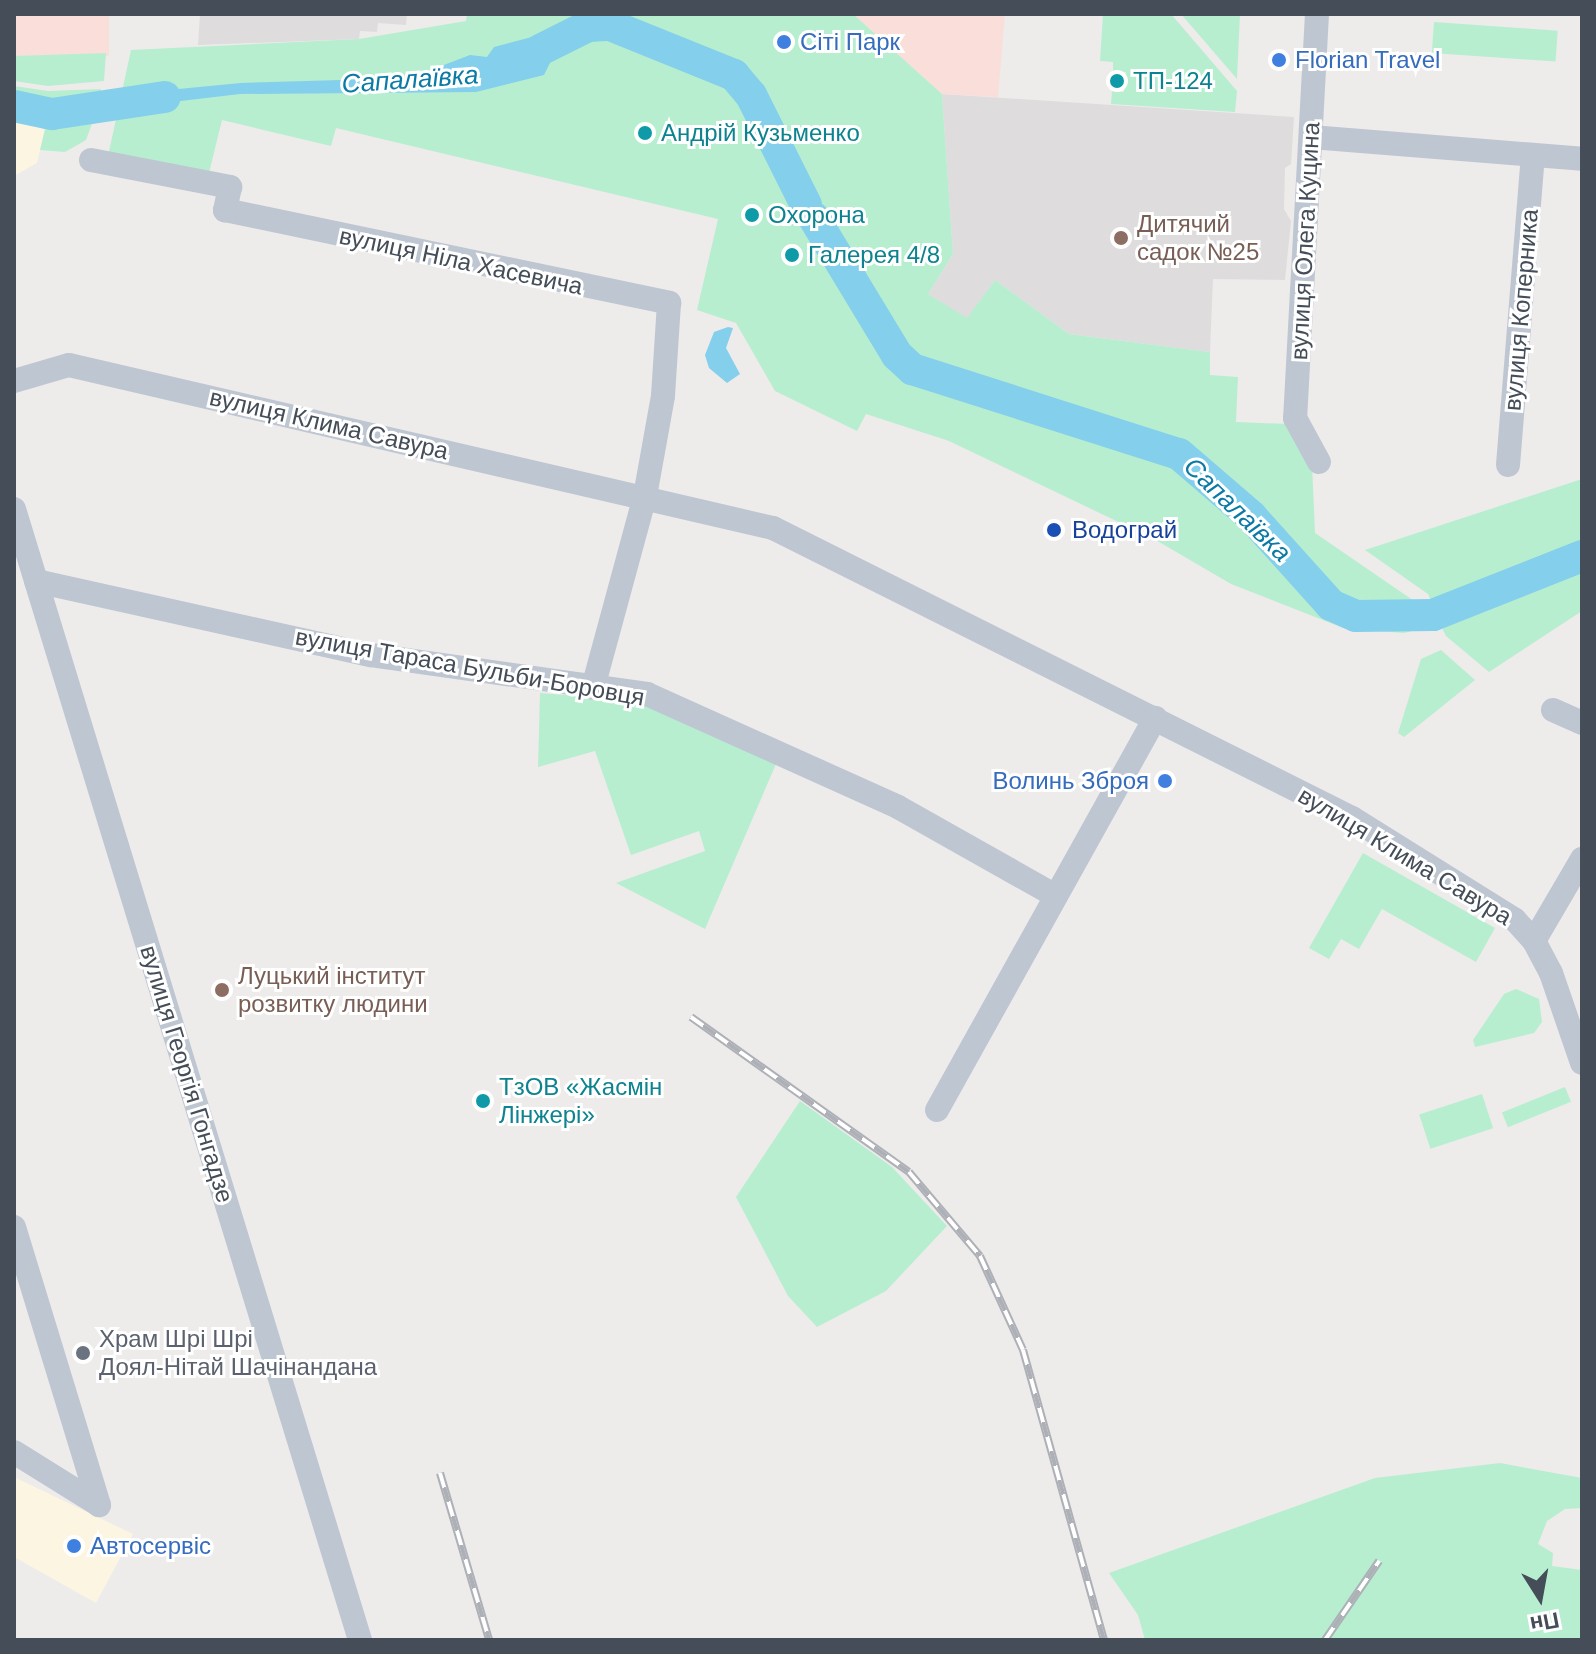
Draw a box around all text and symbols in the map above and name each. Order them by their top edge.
place label: Сіті Парк [800,28,900,56]
marker: Сіті Парк [775,33,793,51]
place label: Florian Travel [1295,46,1441,74]
marker: Florian Travel [1270,51,1288,69]
water label: Сапалаївка [341,60,479,100]
place label: ТП-124 [1133,67,1213,95]
marker: ТП-124 [1108,72,1126,90]
place label: Андрій Кузьменко [661,119,860,147]
street label: вулиця Олега Куцина [1284,121,1326,361]
marker: Андрій Кузьменко [636,124,654,142]
place label: Охорона [768,201,865,229]
marker: Охорона [743,206,761,224]
street label: вулиця Коперника [1498,208,1544,412]
place label: Дитячий садок №25 [1137,210,1259,266]
street label: вулиця Ніла Хасевича [337,221,585,301]
marker: Дитячий садок №25 [1112,229,1130,247]
place label: Галерея 4/8 [808,241,940,269]
marker: Галерея 4/8 [783,246,801,264]
street label: вулиця Клима Савура [207,383,451,465]
water label: Сапалаївка [1177,451,1297,569]
place label: Водограй [1072,516,1177,544]
marker: Водограй [1043,519,1065,541]
street label: вулиця Тараса Бульби-Боровця [293,622,647,712]
place label: Волинь Зброя [992,767,1149,795]
marker: Волинь Зброя [1156,772,1174,790]
street label: вулиця Клима Савура [1293,781,1517,931]
street label: вулиця Георгія Гонгадзе [134,942,240,1206]
place label: Луцький інститут розвитку людини [238,962,428,1018]
marker: Луцький інститут розвитку людини [213,981,231,999]
place label: ТзОВ «Жасмін Лінжері» [499,1073,662,1129]
marker: ТзОВ «Жасмін Лінжері» [474,1092,492,1110]
place label: Храм Шрі Шрі Доял-Нітай Шачінандана [99,1325,377,1381]
marker: Храм Шрі Шрі Доял-Нітай Шачінандана [74,1344,92,1362]
place label: Автосервіс [90,1532,211,1560]
marker: Автосервіс [65,1537,83,1555]
north arrow [1500,1558,1580,1638]
text: Пн [1528,1607,1561,1637]

